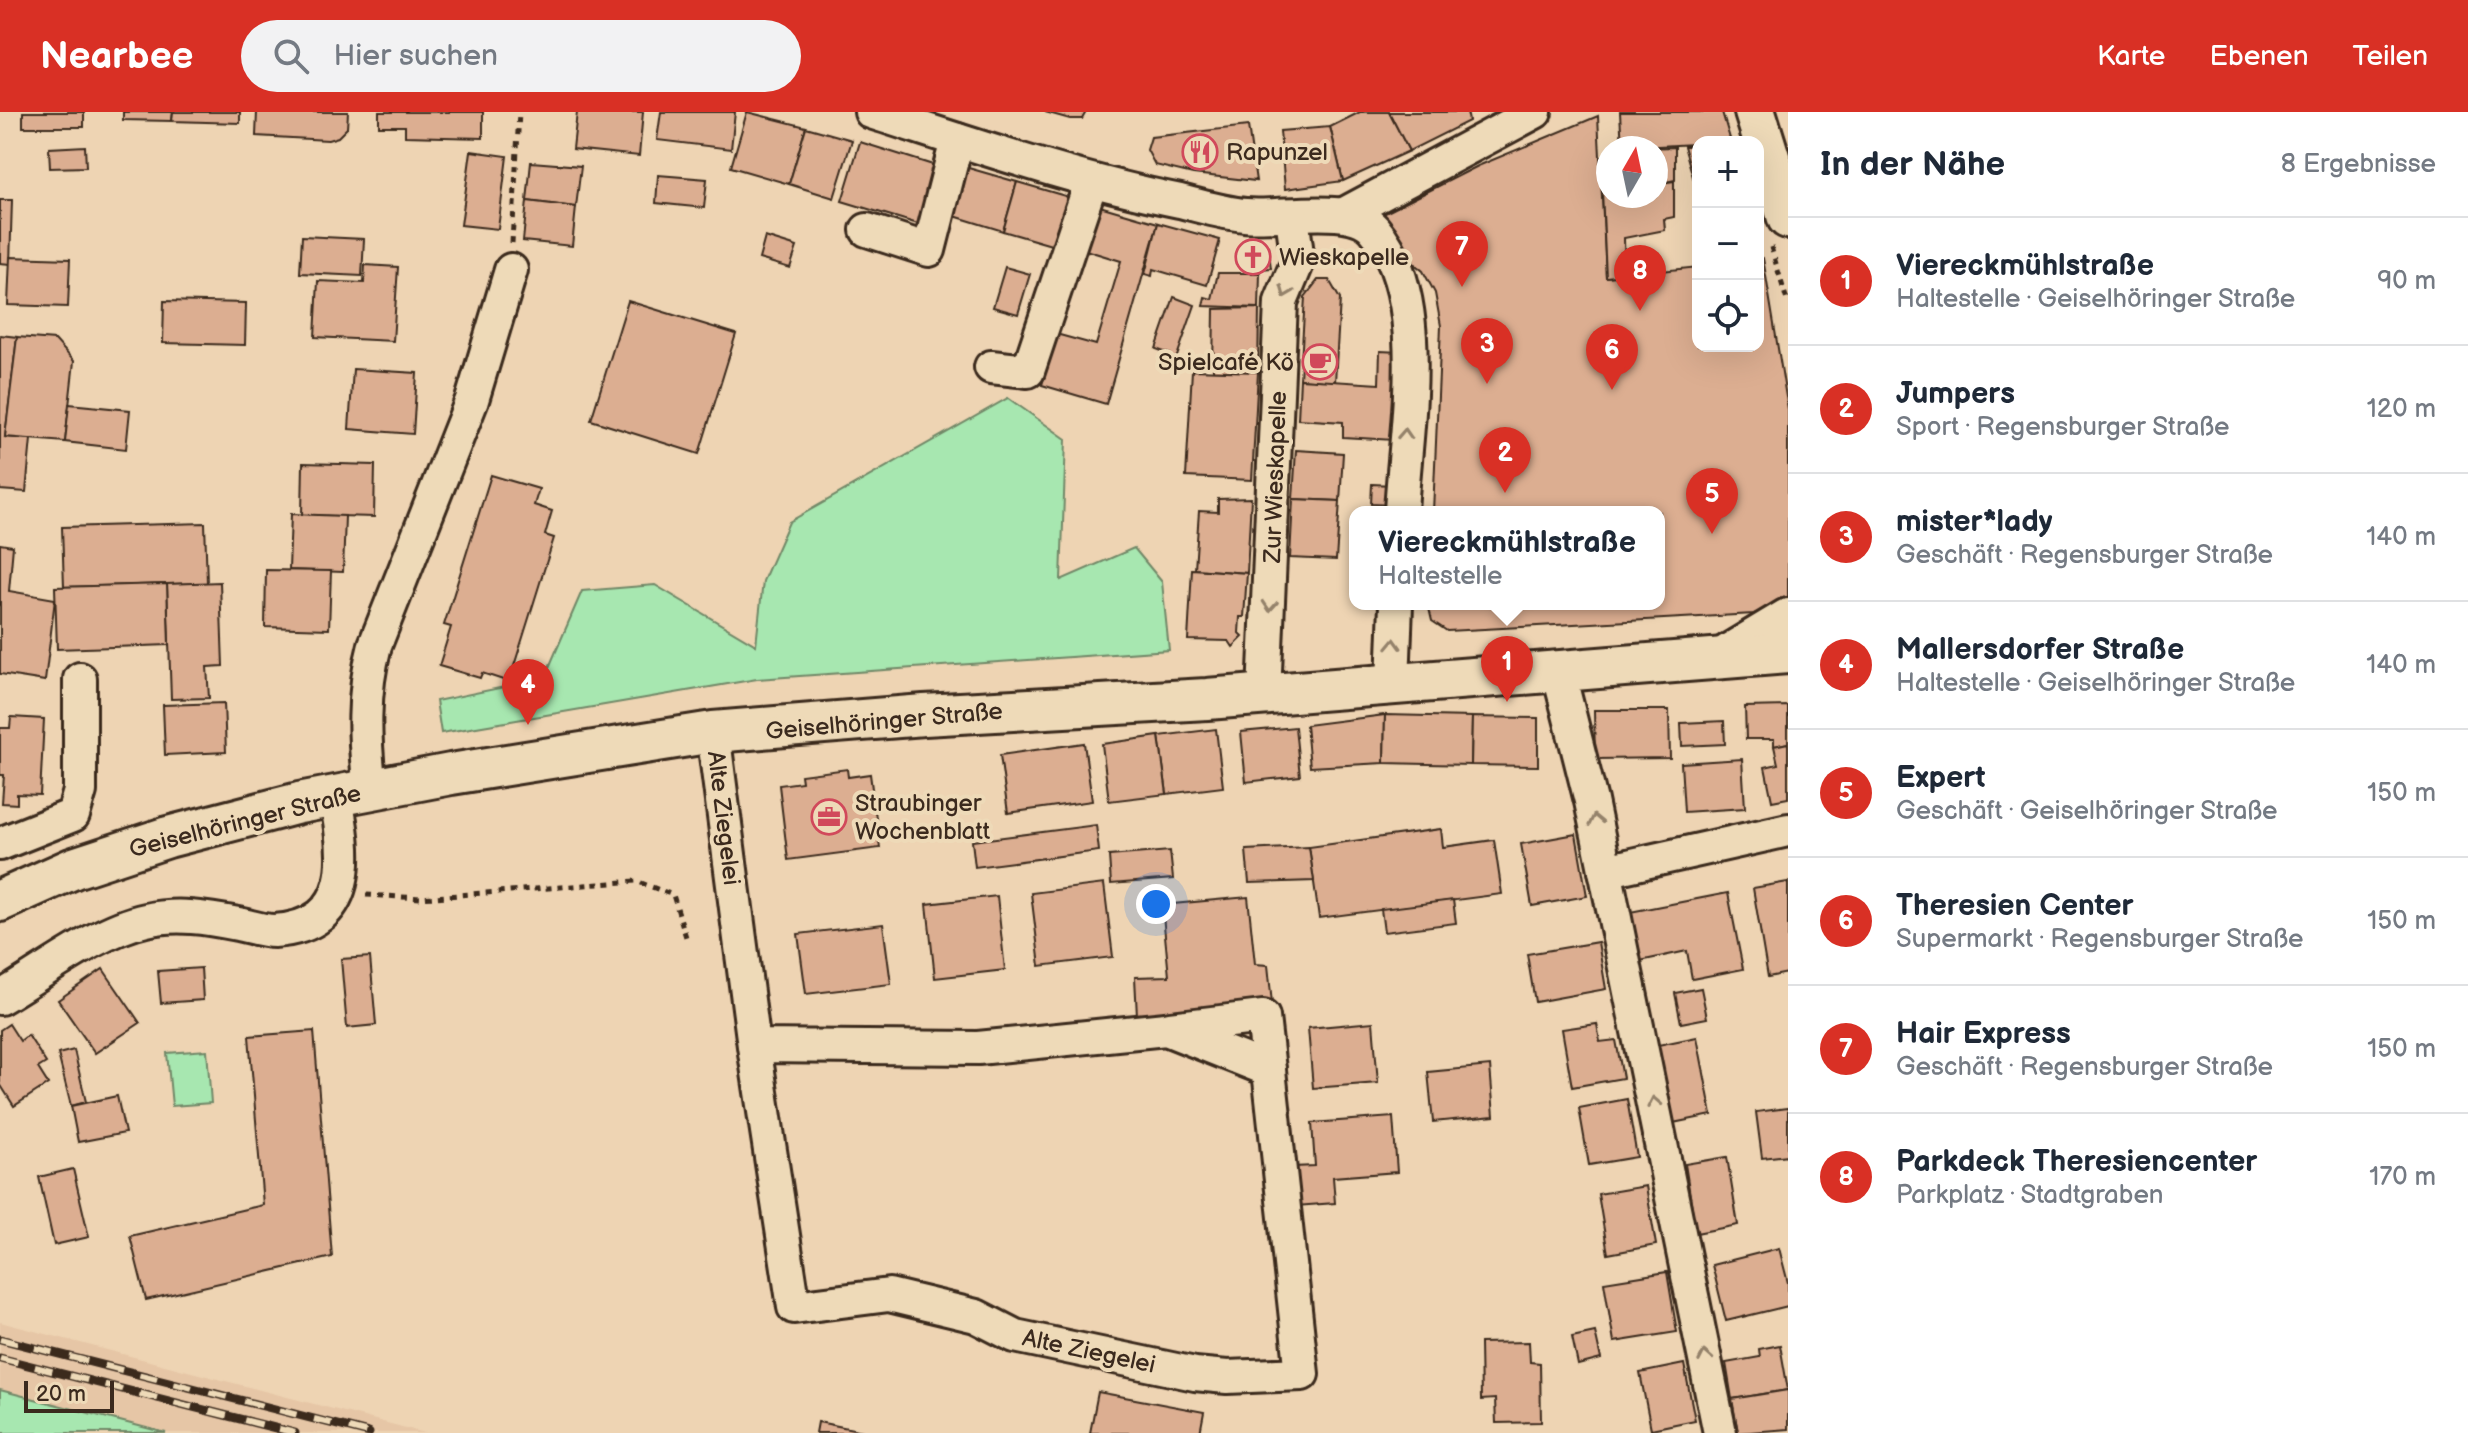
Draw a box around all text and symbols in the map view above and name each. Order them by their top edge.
search box [241,20,801,92]
text: Nearbee [40,34,193,79]
icon: search [269,34,313,78]
text: Hier suchen [333,38,498,74]
text: Karte [2097,40,2165,73]
text: Ebenen [2209,40,2309,73]
text: Teilen [2353,40,2428,73]
restaurant icon: Rapunzel [1181,133,1219,171]
north arrow [1596,136,1668,208]
map controls [1692,136,1764,352]
button: + [1692,136,1764,208]
place label: Rapunzel [1226,138,1328,167]
text: In der Nähe [1820,144,2005,185]
text: 8 Ergebnisse [2281,149,2436,180]
button: − [1692,208,1764,280]
pin: 7 [1436,221,1488,287]
church icon: Wieskapelle [1234,238,1272,276]
place label: Wieskapelle [1279,243,1409,272]
pin: 8 [1614,245,1666,311]
text: Viereckmühlstraße [1896,248,2154,284]
text: 1 [1841,266,1851,297]
text: 90 m [2377,266,2436,297]
button: locate [1692,280,1764,352]
one-way arrow [1280,284,1296,298]
text: Haltestelle · Geiselhöringer Straße [1896,284,2295,315]
pin: 3 [1461,318,1513,384]
pin: 6 [1586,324,1638,390]
cafe icon: Spielcafé Kö [1301,343,1339,381]
place label: Spielcafé Kö [1158,348,1294,377]
text: Jumpers [1896,376,2015,412]
street label: Zur Wieskapelle [1258,391,1293,565]
text: 2 [1838,394,1854,425]
text: 120 m [2367,394,2436,425]
text: Sport · Regensburger Straße [1896,412,2229,443]
one-way arrow [1396,427,1413,440]
pin: 2 [1479,427,1531,493]
pin: 5 [1686,468,1738,534]
text: mister*lady [1896,504,2053,540]
popup [1349,506,1665,610]
text: 3 [1838,522,1854,553]
text: 140 m [2366,522,2436,553]
text: Viereckmühlstraße [1378,525,1636,561]
text: Geschäft · Regensburger Straße [1896,540,2273,571]
text: Haltestelle [1378,561,1502,592]
one-way arrow [1262,600,1279,613]
text: Mallersdorfer Straße [1896,632,2184,668]
pin: 1 [1481,636,1533,702]
one-way arrow [1386,637,1403,650]
text: 4 [1838,650,1854,681]
text: 140 m [2366,650,2436,681]
pin: 4 [502,659,554,725]
text: Haltestelle · Geiselhöringer Straße [1896,668,2295,699]
street label: Geiselhöringer Straße [764,697,1004,746]
street label: Alte Ziegelei [701,749,746,887]
text: Expert [1896,760,1986,796]
text: 5 [1838,778,1854,809]
text: 150 m [2367,778,2436,809]
street label: Geiselhöringer Straße [126,779,364,864]
place label: Straubinger Wochenblatt [855,789,991,846]
text: Geschäft · Geiselhöringer Straße [1896,796,2278,827]
office icon: Straubinger Wochenblatt [810,798,848,836]
one-way arrow [1587,813,1604,827]
your location [1136,884,1176,924]
text: Theresien Center [1896,888,2133,924]
text: 6 [1838,906,1854,937]
text: 150 m [2367,906,2436,937]
text: Supermarkt · Regensburger Straße [1896,924,2303,955]
text: Hair Express [1896,1016,2071,1052]
text: 7 [1839,1034,1853,1065]
text: 150 m [2367,1034,2436,1065]
text: Geschäft · Regensburger Straße [1896,1052,2273,1083]
one-way arrow [1646,1095,1663,1109]
text: Parkdeck Theresiencenter [1896,1144,2257,1180]
text: 8 [1838,1162,1854,1193]
text: 170 m [2369,1162,2436,1193]
text: Parkplatz · Stadtgraben [1896,1180,2163,1211]
street label: Alte Ziegelei [1020,1323,1158,1380]
one-way arrow [1698,1350,1715,1363]
scale bar [24,1377,114,1413]
text: 20 m [36,1381,86,1408]

